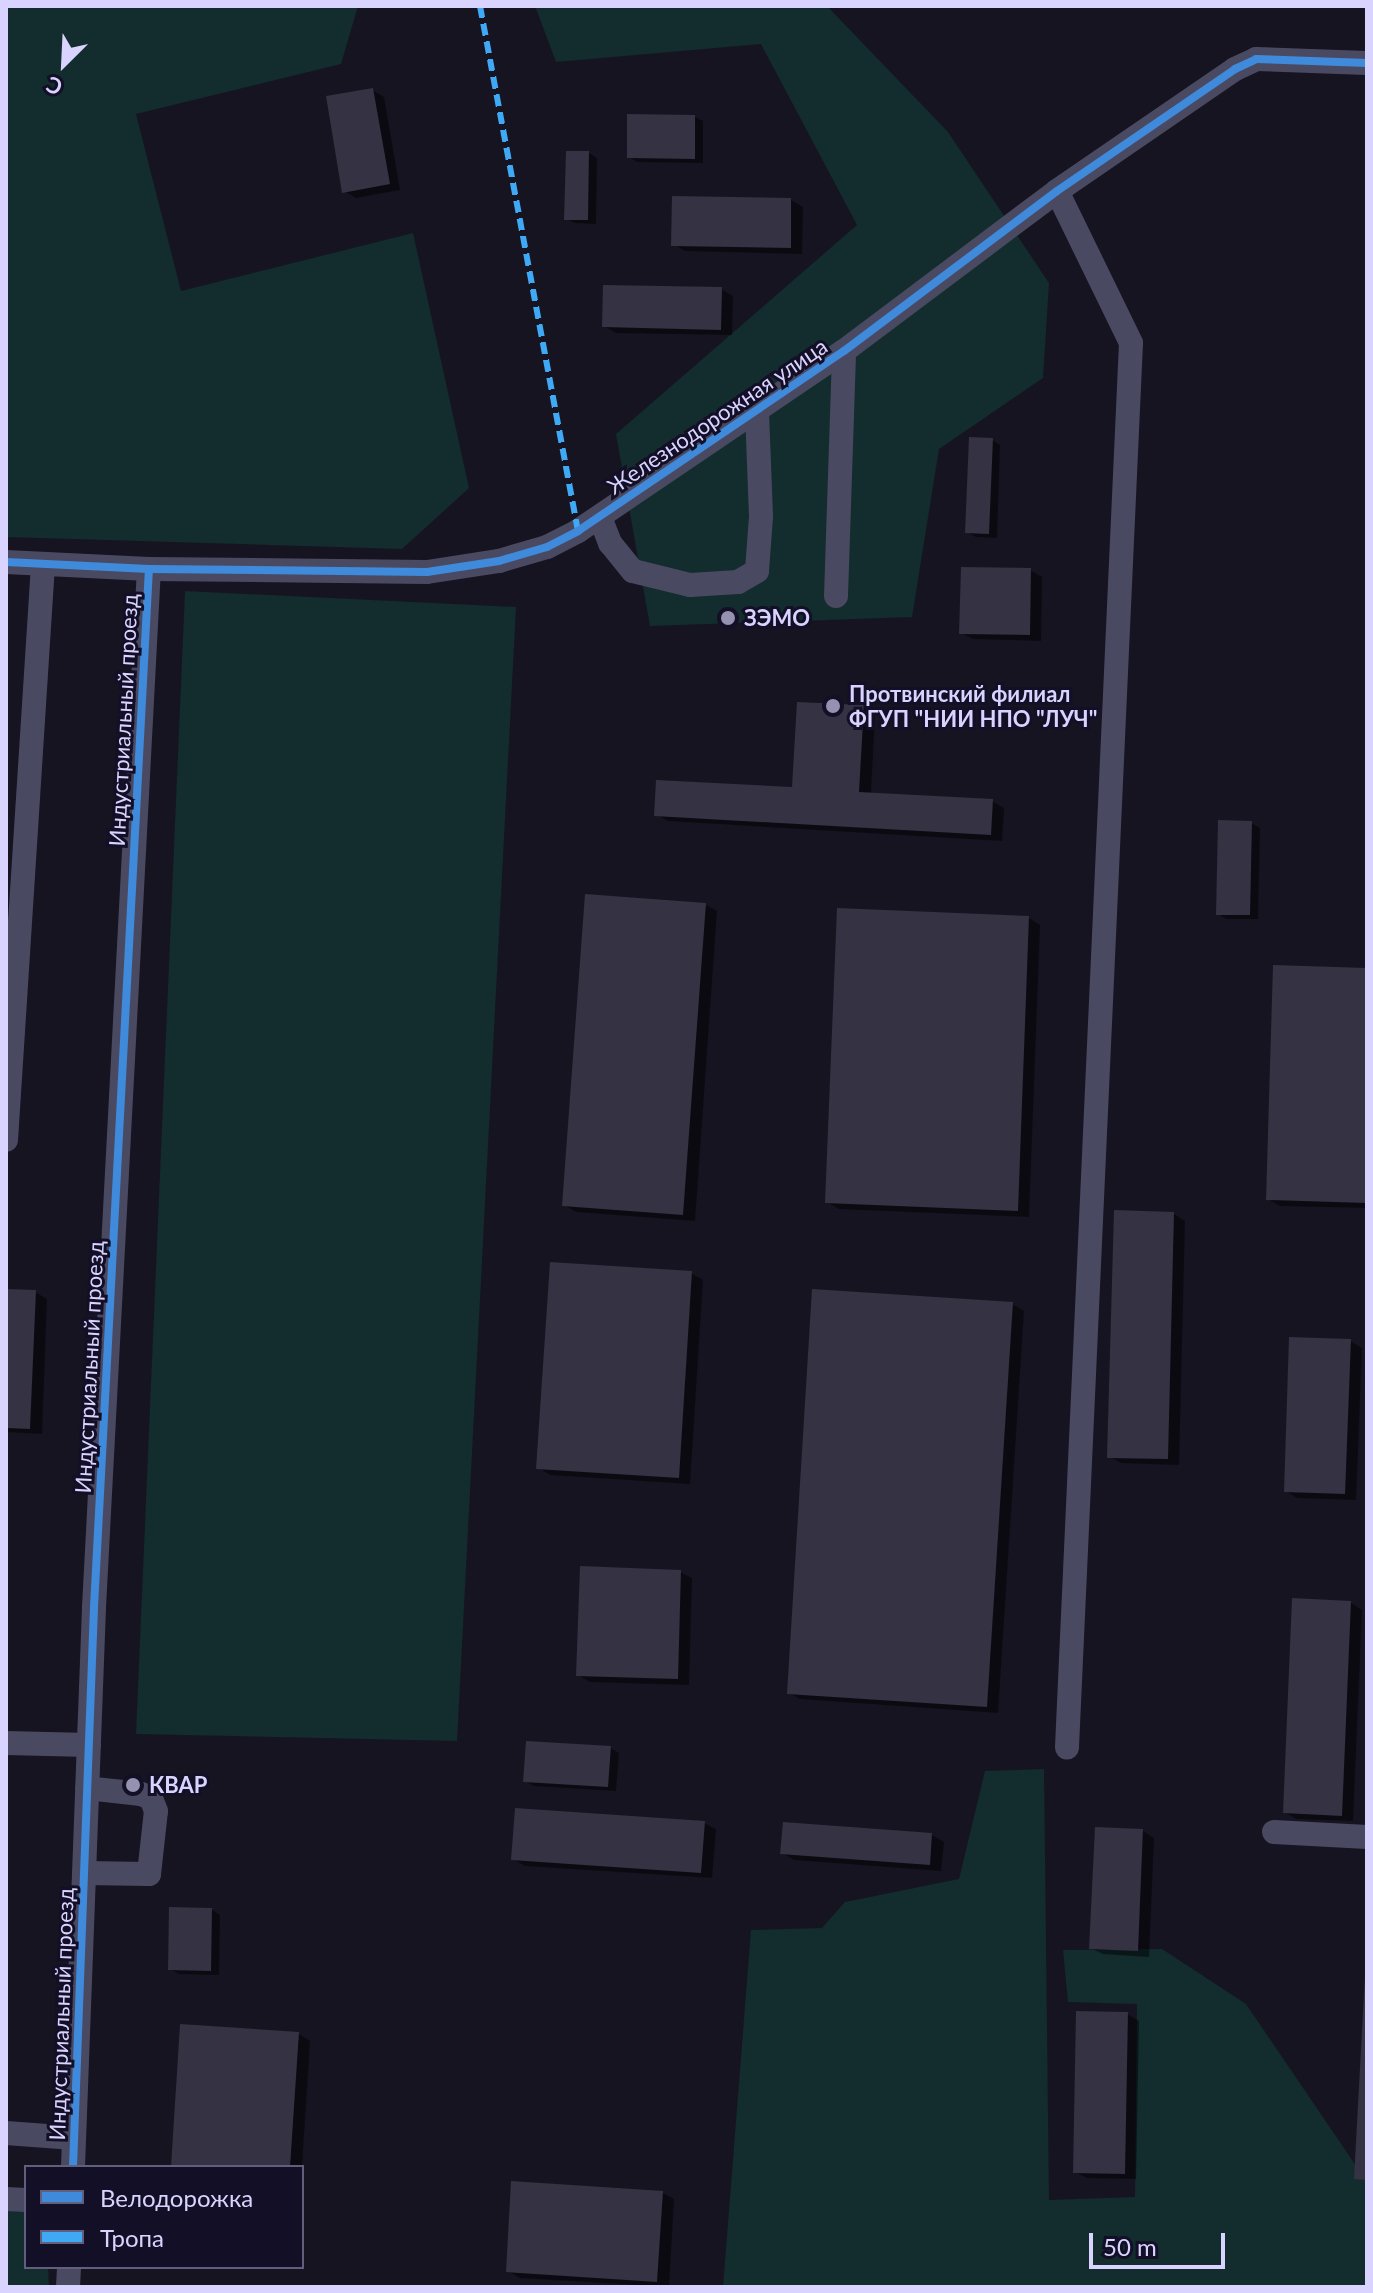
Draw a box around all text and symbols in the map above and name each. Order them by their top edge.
north arrow [24,24,104,104]
text: С [42,71,66,102]
street label: Железнодорожная улица [602,332,832,500]
street label: Индустриальный проезд [103,593,143,847]
place label: ЗЭМО [744,605,810,631]
marker: ЗЭМО [719,609,737,627]
place label: Протвинский филиал ФГУП "НИИ НПО "ЛУЧ" [849,680,1097,732]
marker: Протвинский филиал ФГУП "НИИ НПО "ЛУЧ" [824,697,842,715]
street label: Индустриальный проезд [69,1240,109,1494]
place label: КВАР [149,1772,207,1798]
marker: КВАР [124,1776,142,1794]
street label: Индустриальный проезд [43,1887,79,2141]
legend [24,2165,304,2269]
text: Велодорожка [100,2183,253,2212]
scale bar [1093,2217,1229,2267]
text: Тропа [100,2223,164,2252]
text: 50 m [1103,2232,1157,2261]

